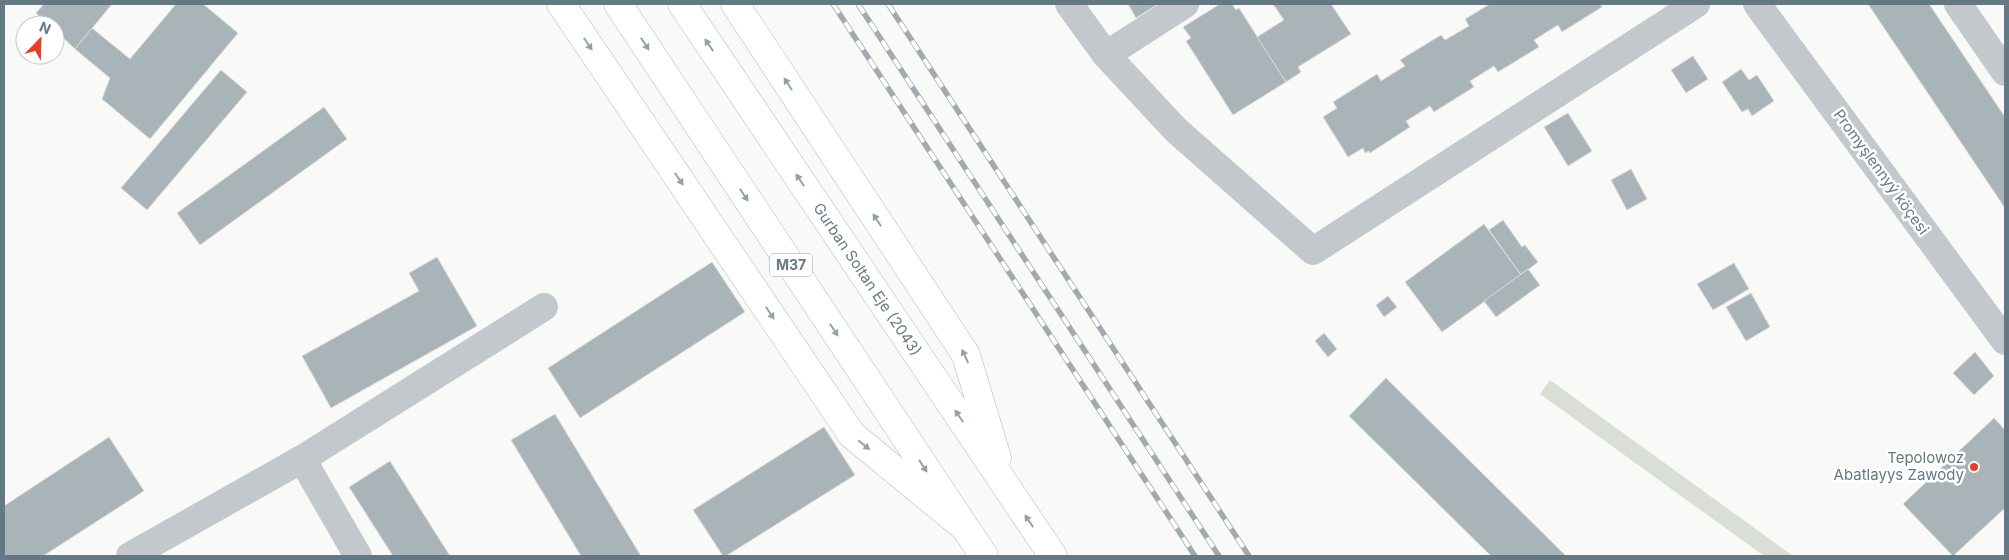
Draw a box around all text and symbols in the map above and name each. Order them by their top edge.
north arrow [15,15,65,65]
text: N [37,18,54,37]
one-way arrow [583,37,593,51]
one-way arrow [640,38,650,51]
one-way arrow [705,38,714,52]
one-way arrow [783,77,793,91]
street label: Promyşlennyý köçesi [1830,105,1933,238]
one-way arrow [674,172,684,185]
one-way arrow [795,173,805,187]
one-way arrow [739,188,749,201]
street label: Gurban Soltan Eje (2043) [810,199,926,359]
one-way arrow [872,213,882,226]
road number: M37 [770,254,812,276]
one-way arrow [765,307,775,320]
one-way arrow [829,323,839,337]
one-way arrow [961,349,969,363]
one-way arrow [954,410,964,423]
one-way arrow [858,439,871,450]
place label: Tepolowoz Abatlayys Zawody [1834,448,1965,484]
one-way arrow [919,459,928,472]
marker: Tepolowoz Abatlayys Zawody [1968,461,1980,473]
one-way arrow [1025,514,1034,528]

